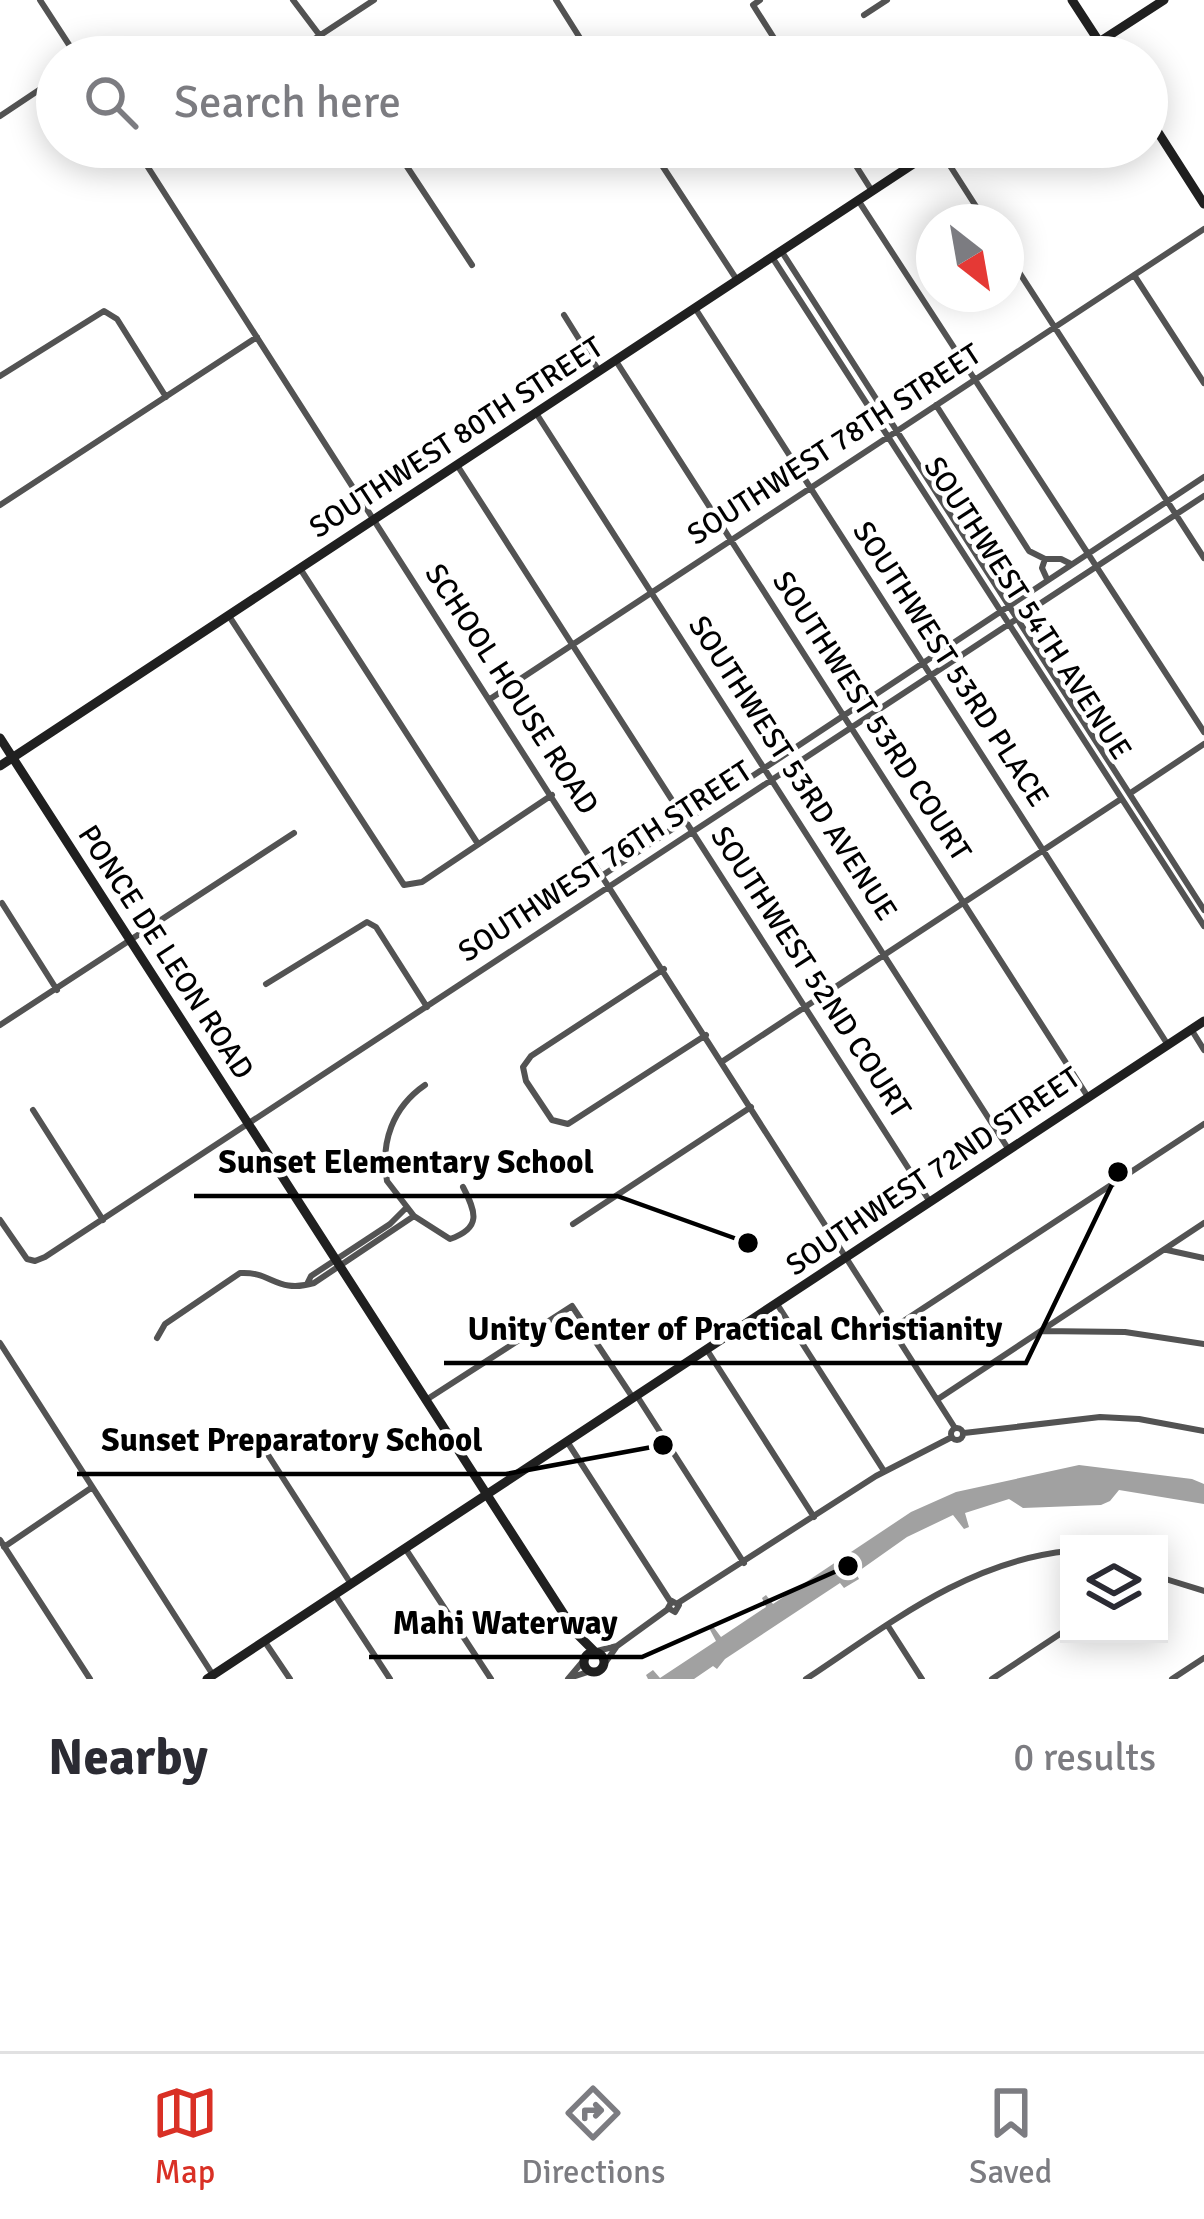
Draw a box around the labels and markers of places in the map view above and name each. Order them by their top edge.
callout: Sunset Elementary School [194,1127,617,1196]
callout: Unity Center of Practical Christianity [444,1294,1026,1363]
callout: Sunset Preparatory School [77,1405,506,1474]
callout: Mahi Waterway [369,1588,642,1657]

